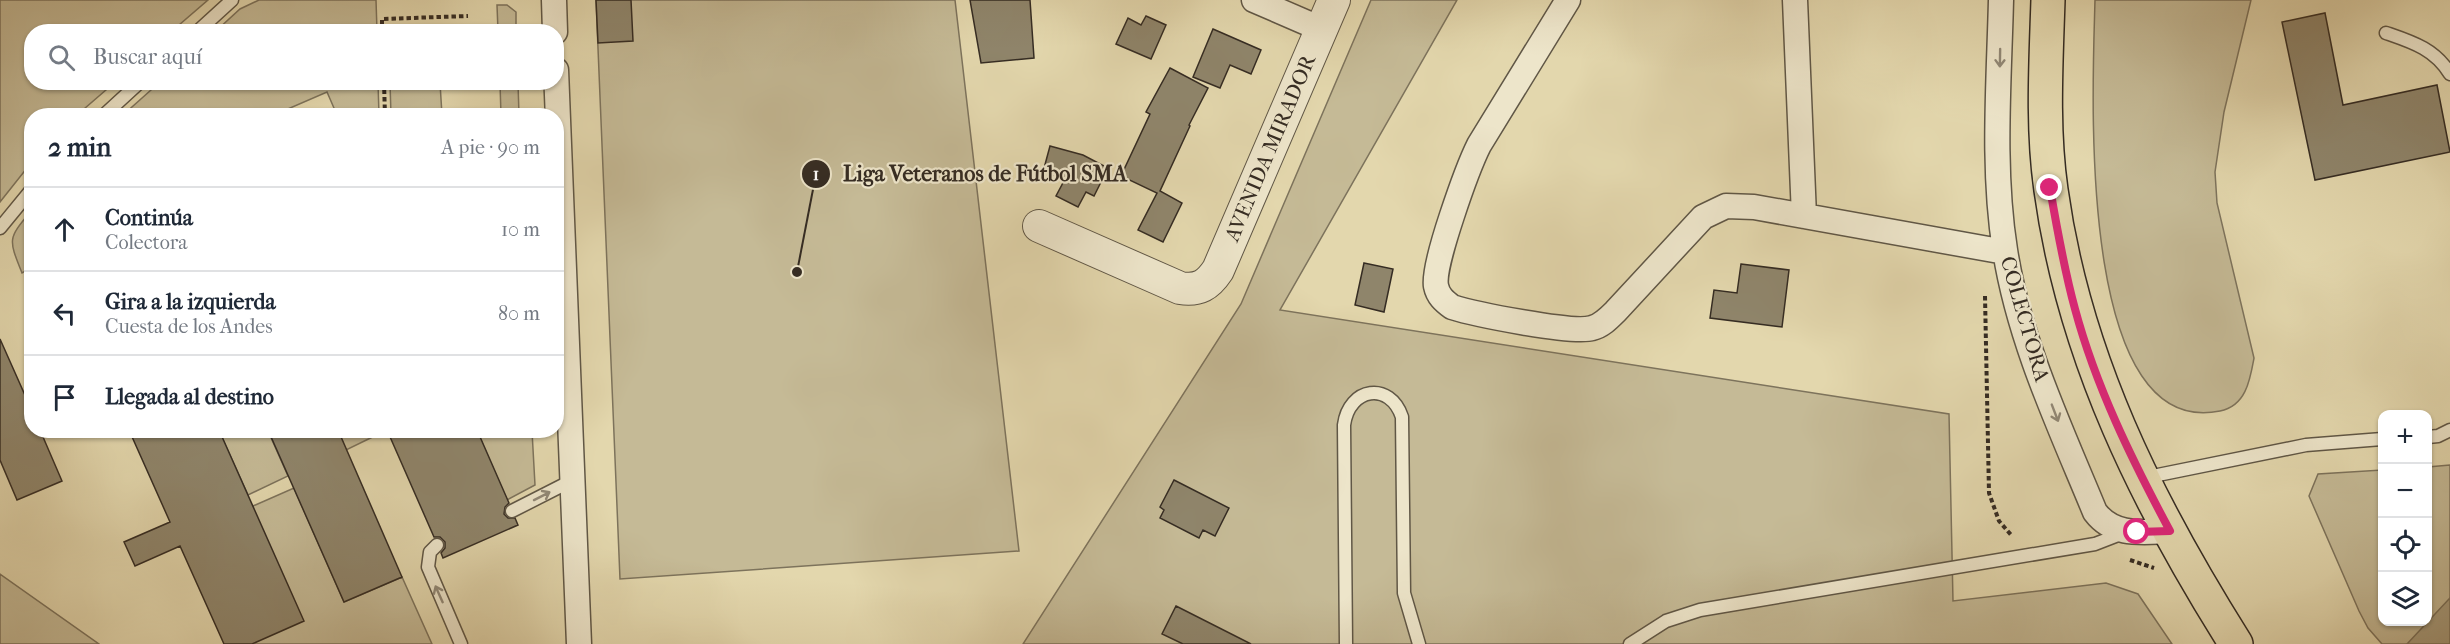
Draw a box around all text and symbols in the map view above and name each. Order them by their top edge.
search box [24,24,564,90]
icon: search [45,41,78,74]
text: Buscar aquí [93,44,202,70]
one-way arrow [1994,48,2006,68]
street label: AVENIDA MIRADOR [1219,50,1321,246]
text: 2 min [48,132,111,163]
text: A pie · 90 m [441,136,540,159]
callout: Liga Veteranos de Fútbol SMA [801,154,1138,194]
text: Liga Veteranos de Fútbol SMA [843,161,1128,187]
text: 1 [813,164,819,185]
route end [2036,174,2062,200]
text: Continúa [105,205,193,231]
icon: ahead [48,213,81,246]
text: 10 m [501,218,540,241]
text: Colectora [105,231,187,254]
street label: COLECTORA [1996,253,2054,385]
text: Gira a la izquierda [105,289,276,315]
icon: left [48,297,81,330]
text: 80 m [498,302,540,325]
text: Cuesta de los Andes [105,315,273,338]
icon: arrive [48,381,81,414]
text: Llegada al destino [105,384,274,410]
one-way arrow [2050,404,2061,422]
map controls [2378,410,2432,626]
button: + [2378,410,2432,464]
button: − [2378,464,2432,518]
one-way arrow [533,489,551,501]
route start [2123,518,2149,544]
button: locate [2378,518,2432,572]
button: layers [2378,572,2432,626]
one-way arrow [433,585,444,604]

